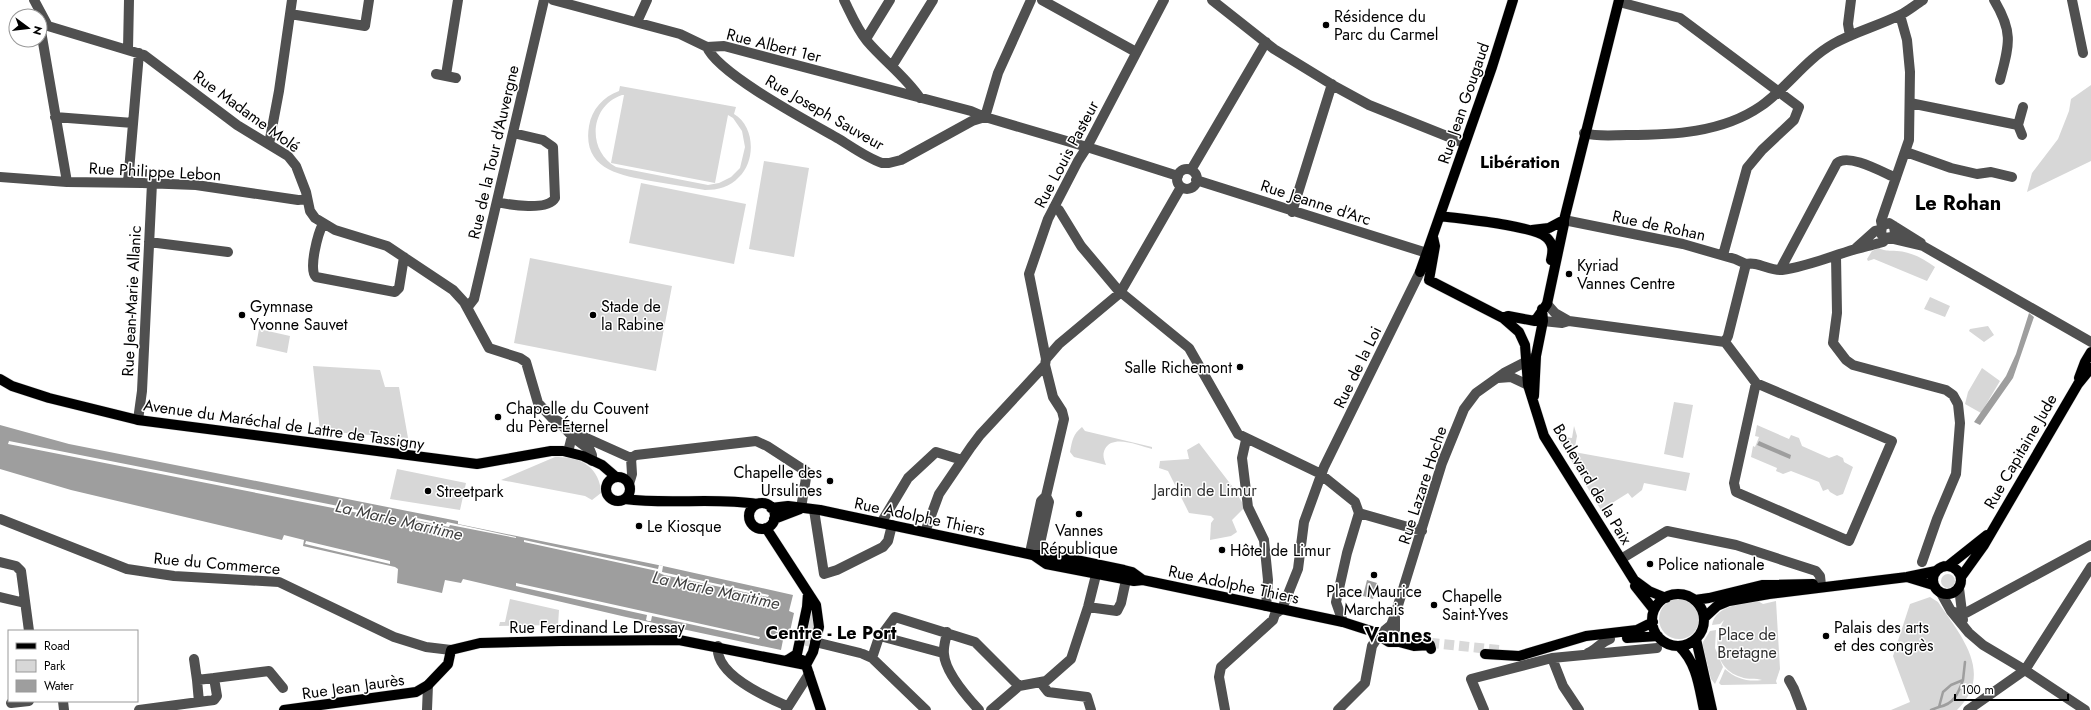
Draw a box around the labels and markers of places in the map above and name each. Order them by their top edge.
place label: Résidence du Parc du Carmel [1334,5,1439,46]
marker: Résidence du Parc du Carmel [1321,20,1331,30]
place label: Kyriad Vannes Centre [1577,254,1675,295]
marker: Kyriad Vannes Centre [1564,269,1574,279]
place label: Gymnase Yvonne Sauvet [250,295,348,336]
place label: Stade de la Rabine [601,295,664,336]
marker: Gymnase Yvonne Sauvet [237,310,247,320]
marker: Stade de la Rabine [588,310,598,320]
place label: Salle Richemont [1124,356,1232,379]
marker: Salle Richemont [1235,362,1245,372]
place label: Chapelle du Couvent du Père-Éternel [506,397,649,438]
marker: Chapelle du Couvent du Père-Éternel [493,412,503,422]
place label: Chapelle des Ursulines [733,461,822,502]
marker: Chapelle des Ursulines [825,476,835,486]
place label: Streetpark [436,480,504,503]
marker: Streetpark [423,486,433,496]
marker: Vannes République [1074,509,1084,519]
place label: Le Kiosque [647,515,721,538]
place label: Vannes République [1040,519,1118,560]
marker: Le Kiosque [634,521,644,531]
place label: Hôtel de Limur [1230,539,1331,562]
marker: Hôtel de Limur [1217,545,1227,555]
place label: Police nationale [1658,553,1764,576]
marker: Police nationale [1645,559,1655,569]
marker: Place Maurice Marchais [1369,570,1379,580]
place label: Place Maurice Marchais [1326,580,1422,621]
place label: Chapelle Saint-Yves [1442,585,1508,626]
marker: Chapelle Saint-Yves [1429,600,1439,610]
place label: Palais des arts et des congrès [1834,616,1933,657]
marker: Palais des arts et des congrès [1821,631,1831,641]

